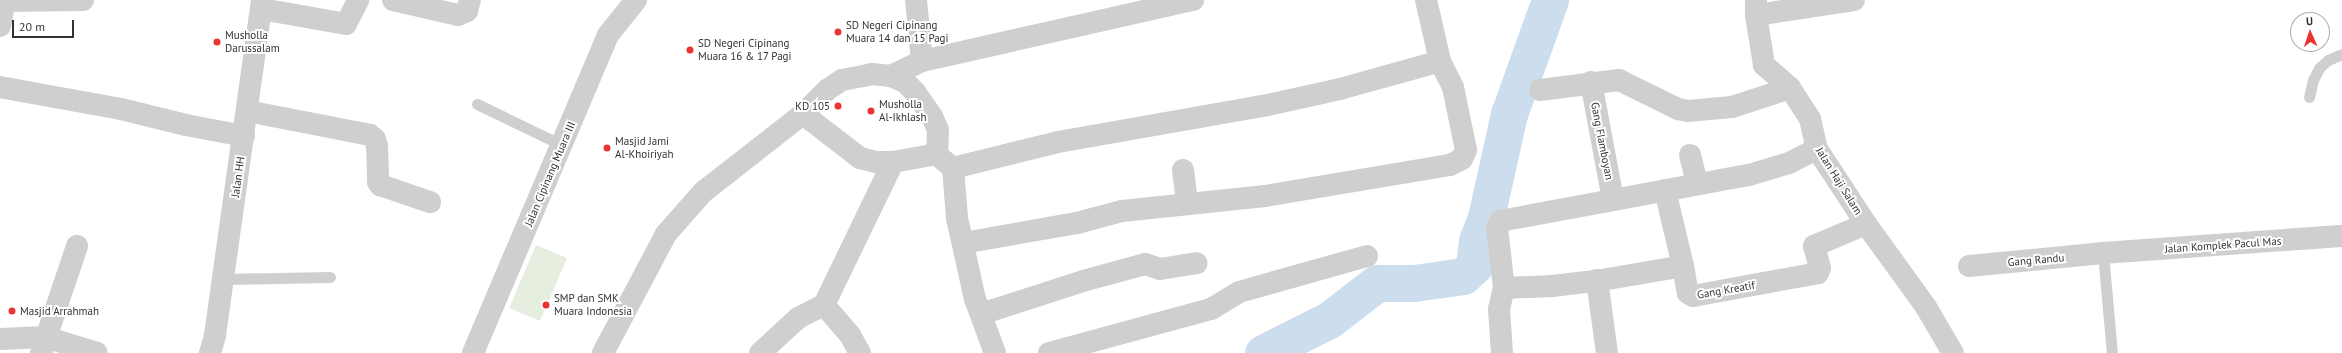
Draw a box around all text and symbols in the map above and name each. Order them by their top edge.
scale bar [14,12,76,38]
north arrow [2290,12,2330,52]
text: U [2306,14,2313,28]
text: 20 m [19,19,45,34]
place label: SD Negeri Cipinang Muara 14 dan 15 Pagi [846,19,948,45]
marker: SD Negeri Cipinang Muara 14 dan 15 Pagi [833,27,843,37]
place label: Musholla Darussalam [225,29,280,55]
marker: Musholla Darussalam [212,37,222,47]
place label: SD Negeri Cipinang Muara 16 & 17 Pagi [698,37,792,63]
marker: SD Negeri Cipinang Muara 16 & 17 Pagi [685,45,695,55]
place label: Musholla Al-Ikhlash [879,98,926,124]
place label: KD 105 [795,99,830,113]
marker: KD 105 [833,101,843,111]
street label: Gang Flamboyan [1588,101,1616,181]
marker: Musholla Al-Ikhlash [866,106,876,116]
street label: Jalan Cipinang Muara III [522,120,578,228]
place label: Masjid Jami Al-Khoiriyah [615,135,673,161]
marker: Masjid Jami Al-Khoiriyah [602,143,612,153]
street label: Jalan Haji Salam [1813,145,1865,217]
street label: Jalan HH [229,156,247,198]
street label: Jalan Komplek Pacul Mas [2164,234,2282,256]
street label: Gang Randu [2007,251,2065,269]
street label: Gang Kreatif [1696,278,1756,302]
place label: SMP dan SMK Muara Indonesia [554,292,632,318]
marker: SMP dan SMK Muara Indonesia [541,300,551,310]
place label: Masjid Arrahmah [20,304,99,318]
marker: Masjid Arrahmah [7,306,17,316]

